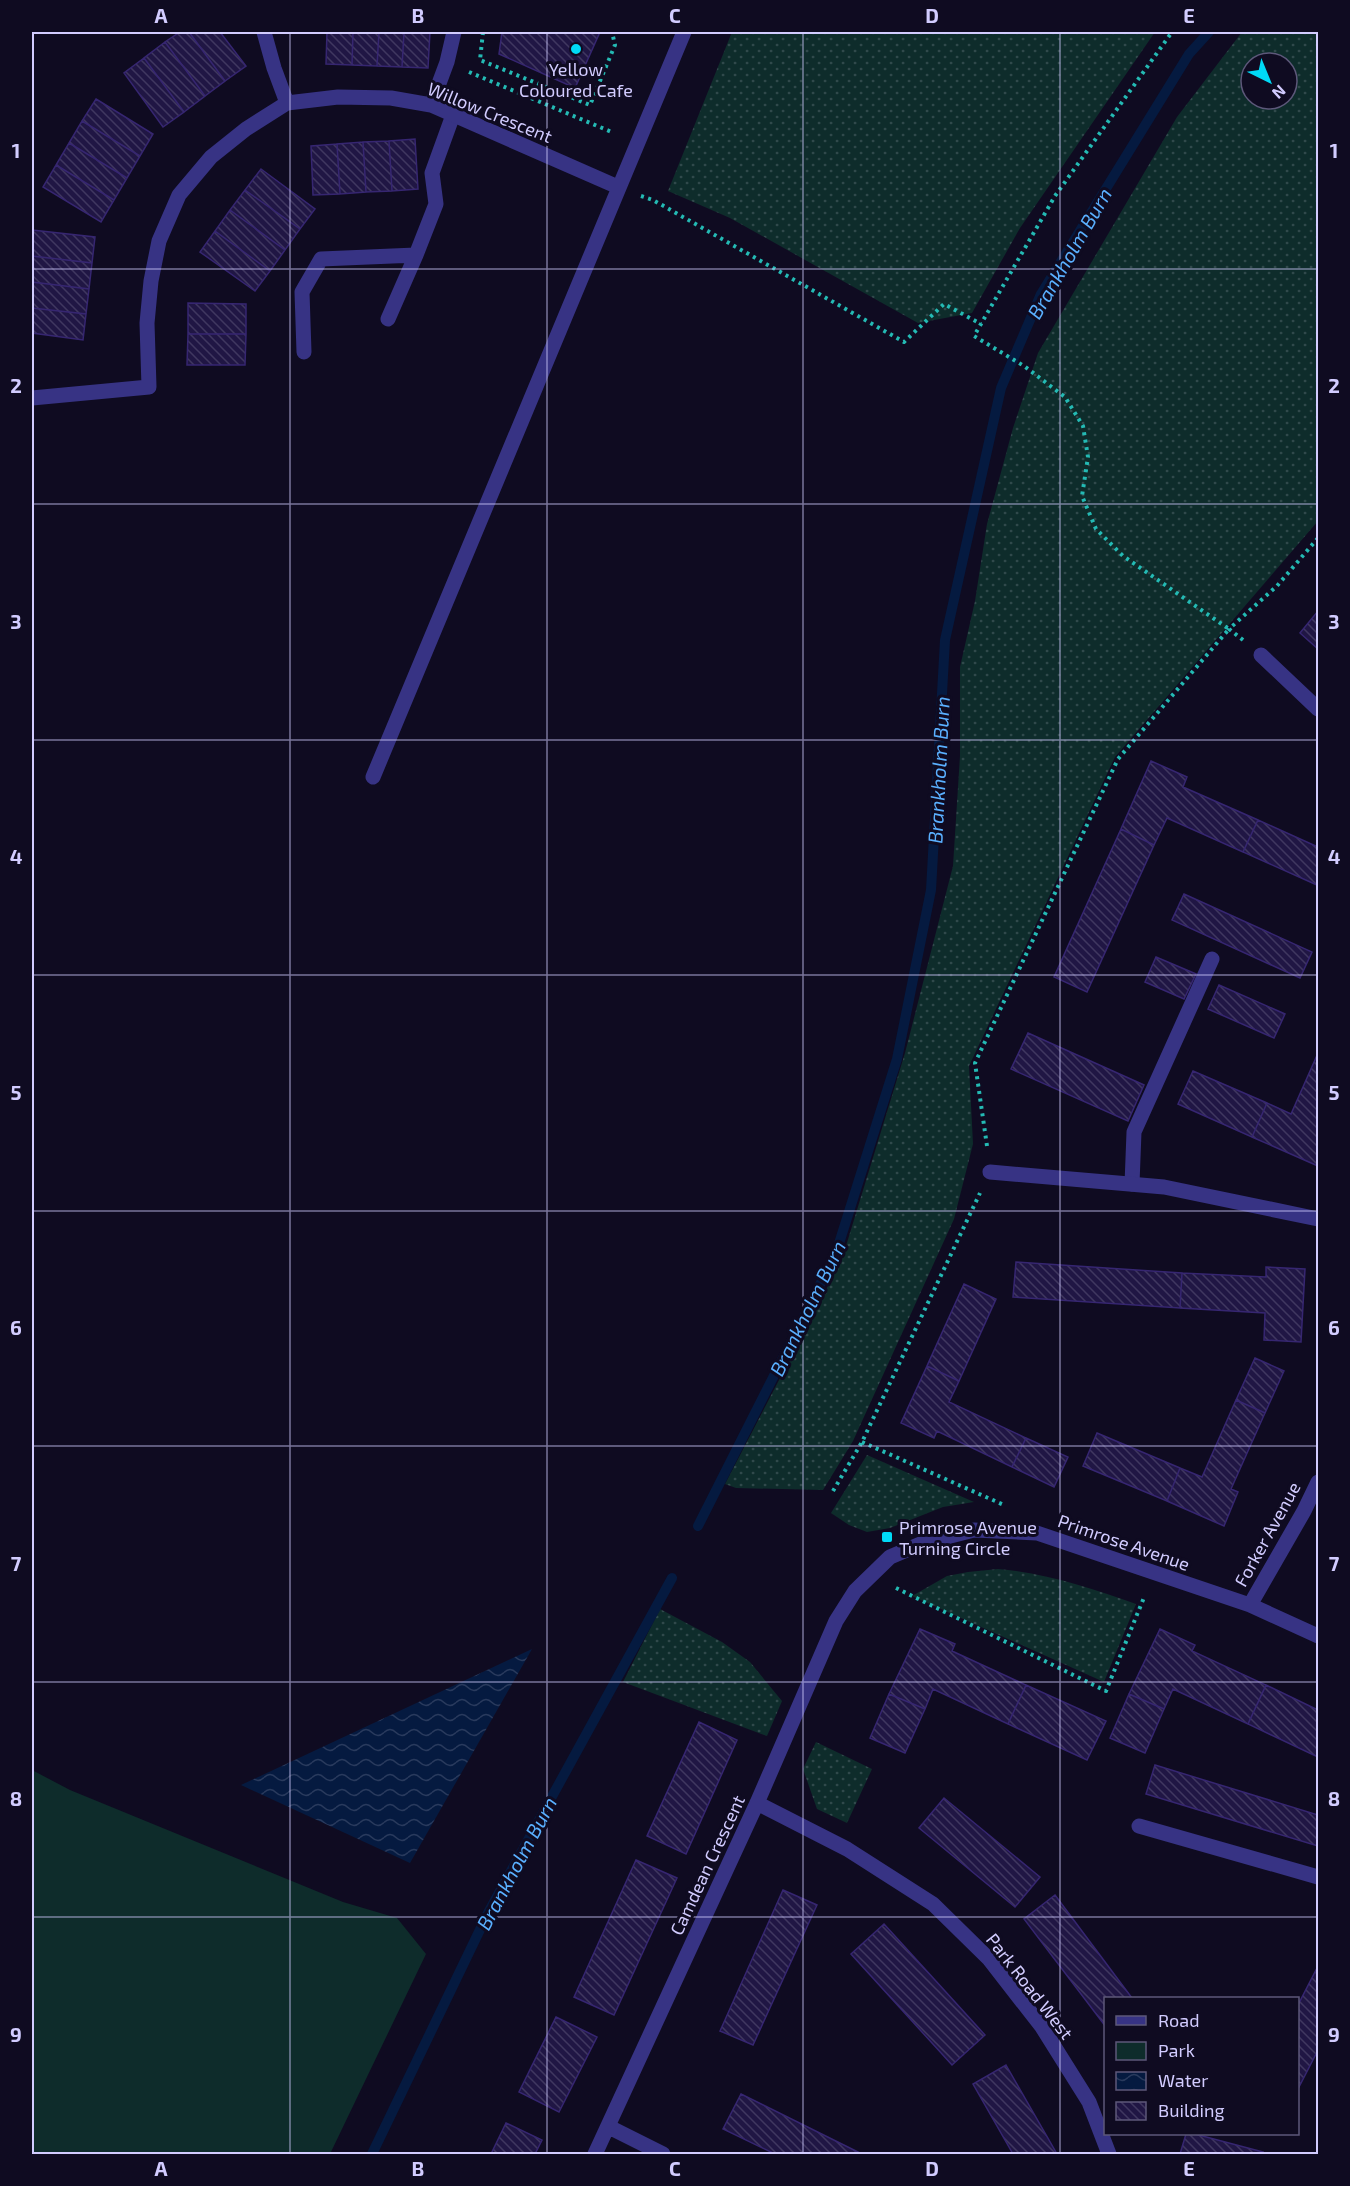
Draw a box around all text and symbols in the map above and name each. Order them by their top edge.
text: A [154,3,168,27]
text: B [412,3,424,27]
text: C [669,3,681,27]
text: D [925,3,939,27]
text: E [1183,3,1195,27]
marker: Yellow Coloured Cafe [569,42,583,56]
north arrow [1239,51,1299,111]
place label: Yellow Coloured Cafe [519,58,633,101]
street label: Willow Crescent [424,77,556,147]
text: N [1269,81,1290,103]
text: 1 [12,138,20,162]
text: 1 [1330,138,1338,162]
water label: Brankholm Burn [1022,183,1116,323]
text: 2 [10,373,22,397]
text: 2 [1328,373,1340,397]
text: 3 [10,609,22,633]
text: 3 [1328,609,1340,633]
water label: Brankholm Burn [922,696,954,844]
text: 4 [10,844,23,868]
text: 4 [1328,844,1341,868]
text: 5 [10,1080,22,1104]
text: 5 [1328,1080,1340,1104]
water label: Brankholm Burn [764,1237,850,1379]
text: 6 [10,1315,22,1339]
text: 6 [1328,1315,1340,1339]
street label: Forker Avenue [1229,1478,1305,1590]
street label: Primrose Avenue [1055,1509,1193,1575]
place label: Primrose Avenue Turning Circle [899,1516,1037,1559]
marker: Primrose Avenue Turning Circle [880,1530,894,1544]
text: 7 [11,1551,22,1575]
text: 7 [1329,1551,1340,1575]
text: 8 [10,1786,22,1810]
text: 8 [1328,1786,1340,1810]
street label: Camdean Crescent [665,1791,749,1938]
water label: Brankholm Burn [471,1792,561,1934]
street label: Park Road West [982,1929,1078,2043]
legend [1104,1997,1299,2135]
text: Road [1158,2009,1199,2031]
text: 9 [10,2022,22,2046]
text: 9 [1328,2022,1340,2046]
text: Park [1158,2039,1195,2061]
text: Water [1158,2069,1208,2091]
text: Building [1158,2099,1225,2121]
text: A [154,2156,168,2180]
text: B [412,2156,424,2180]
text: C [669,2156,681,2180]
text: D [925,2156,939,2180]
text: E [1183,2156,1195,2180]

